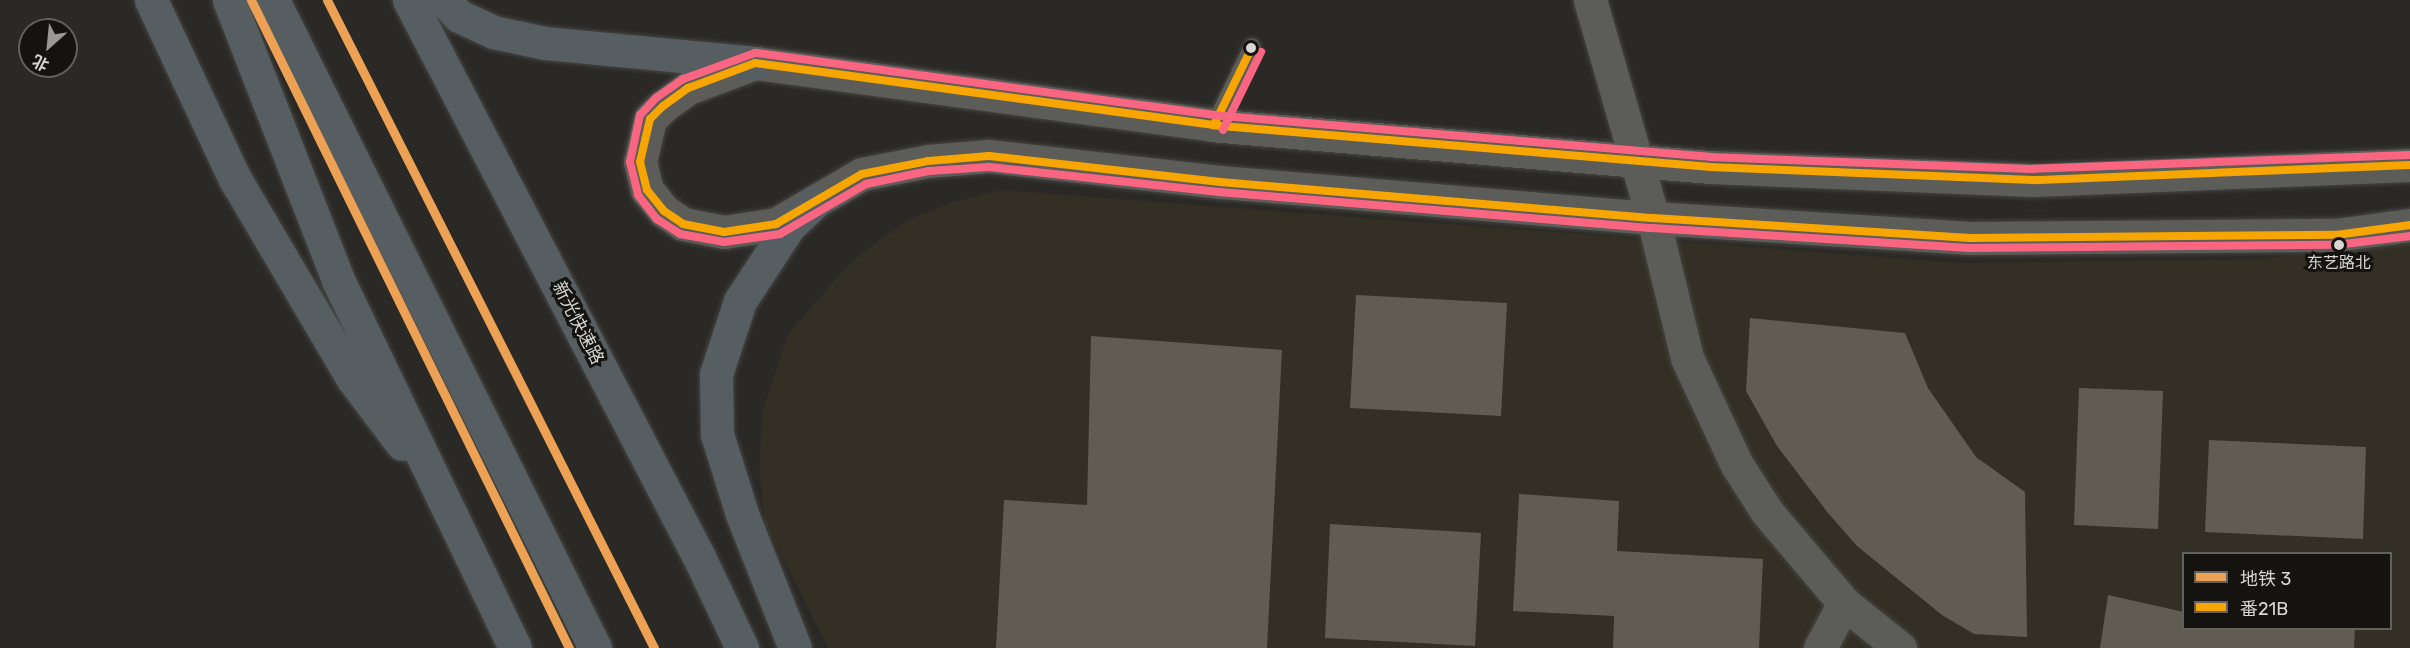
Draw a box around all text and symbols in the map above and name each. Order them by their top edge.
north arrow [18,18,78,78]
unlabelled marker [1245,42,1257,54]
text: 北 [29,51,52,75]
marker: 东艺路北 [2333,239,2345,251]
place label: 东艺路北 [2307,253,2371,273]
street label: 新光快速路 [548,278,608,368]
legend [2182,552,2392,630]
text: 地铁 3 [2240,568,2291,590]
text: 番21B [2240,598,2288,620]

